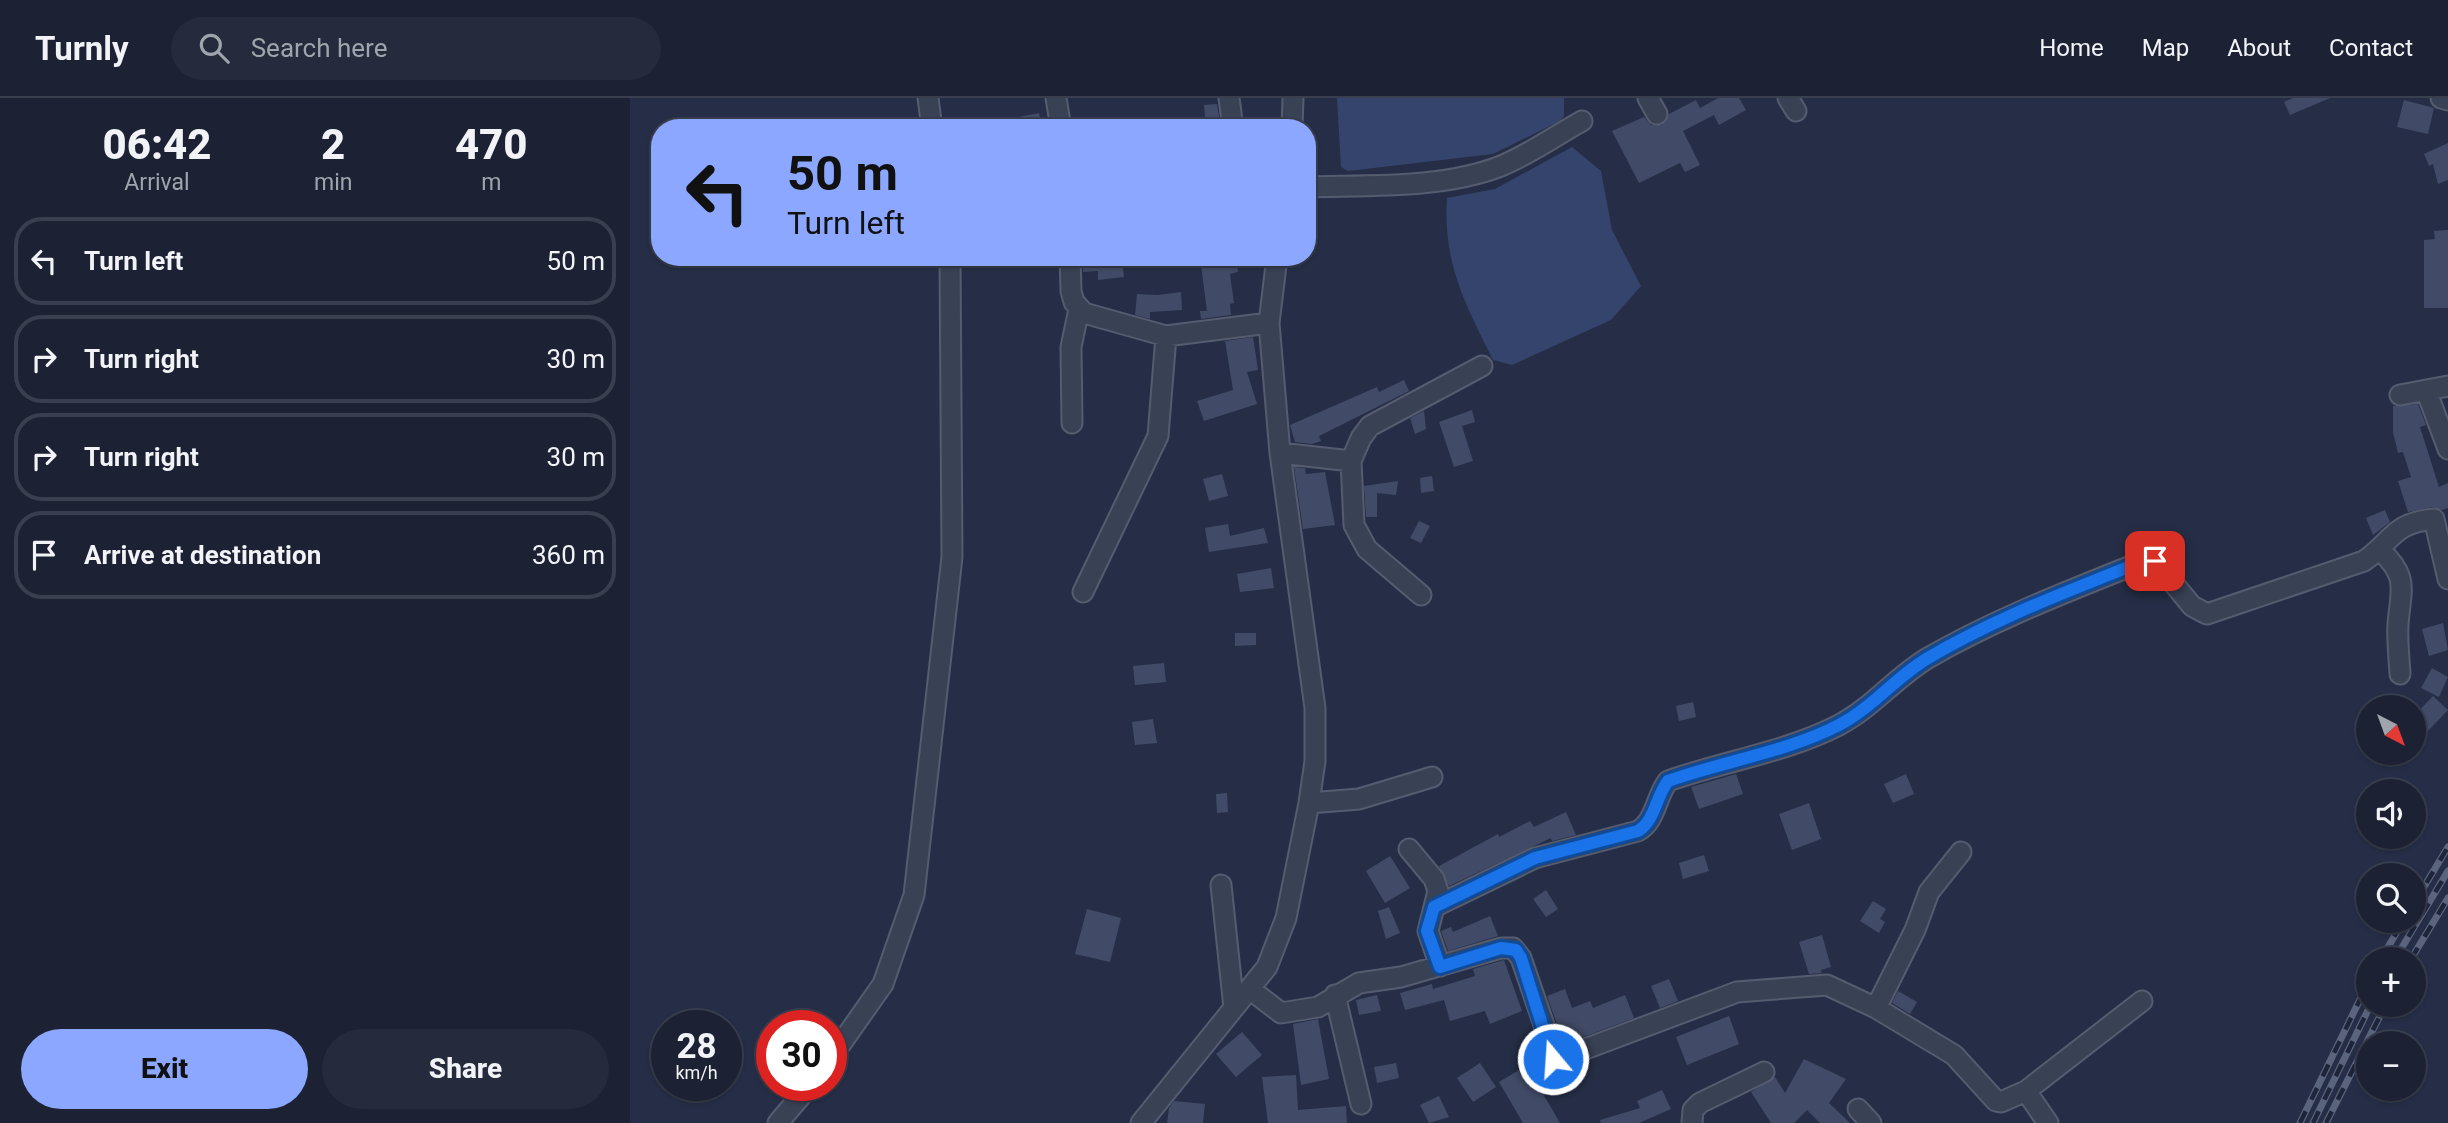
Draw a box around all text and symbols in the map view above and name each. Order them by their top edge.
search box [171,17,661,80]
text: Turnly [35,29,129,68]
icon: search [195,29,233,67]
text: Search here [251,33,387,63]
text: Home [2039,34,2104,62]
text: Map [2142,34,2189,62]
text: About [2227,34,2291,62]
text: Contact [2329,34,2413,62]
text: 06:42 [102,120,212,169]
text: 2 [321,120,345,169]
text: 470 [455,120,528,169]
text: 50 m [787,145,898,202]
icon: left [672,147,763,238]
text: Arrival [124,169,190,196]
text: min [314,169,352,196]
text: m [481,169,501,196]
text: Turn left [787,204,905,242]
icon: left [25,242,63,280]
text: Turn left [84,246,183,276]
text: 50 m [547,246,605,276]
icon: right [25,340,63,378]
text: Turn right [84,344,199,374]
text: 30 m [547,344,605,374]
icon: right [25,438,63,476]
text: Turn right [84,442,199,472]
text: 30 m [547,442,605,472]
pin [2125,531,2185,591]
icon: arrive [25,536,63,574]
text: Arrive at destination [84,540,321,570]
text: 360 m [532,540,605,570]
icon: arrive [2136,542,2174,580]
north arrow [2356,695,2426,765]
map controls [2356,695,2426,1101]
button: sound [2356,779,2426,849]
button: search [2356,863,2426,933]
button: + [2356,947,2426,1017]
speed limit sign: 30 [756,1010,847,1101]
position arrow [1516,1022,1590,1096]
text: 28 [676,1026,717,1067]
button: Exit [21,1029,308,1109]
button: Share [322,1029,609,1109]
button: − [2356,1031,2426,1101]
text: km/h [675,1062,718,1083]

